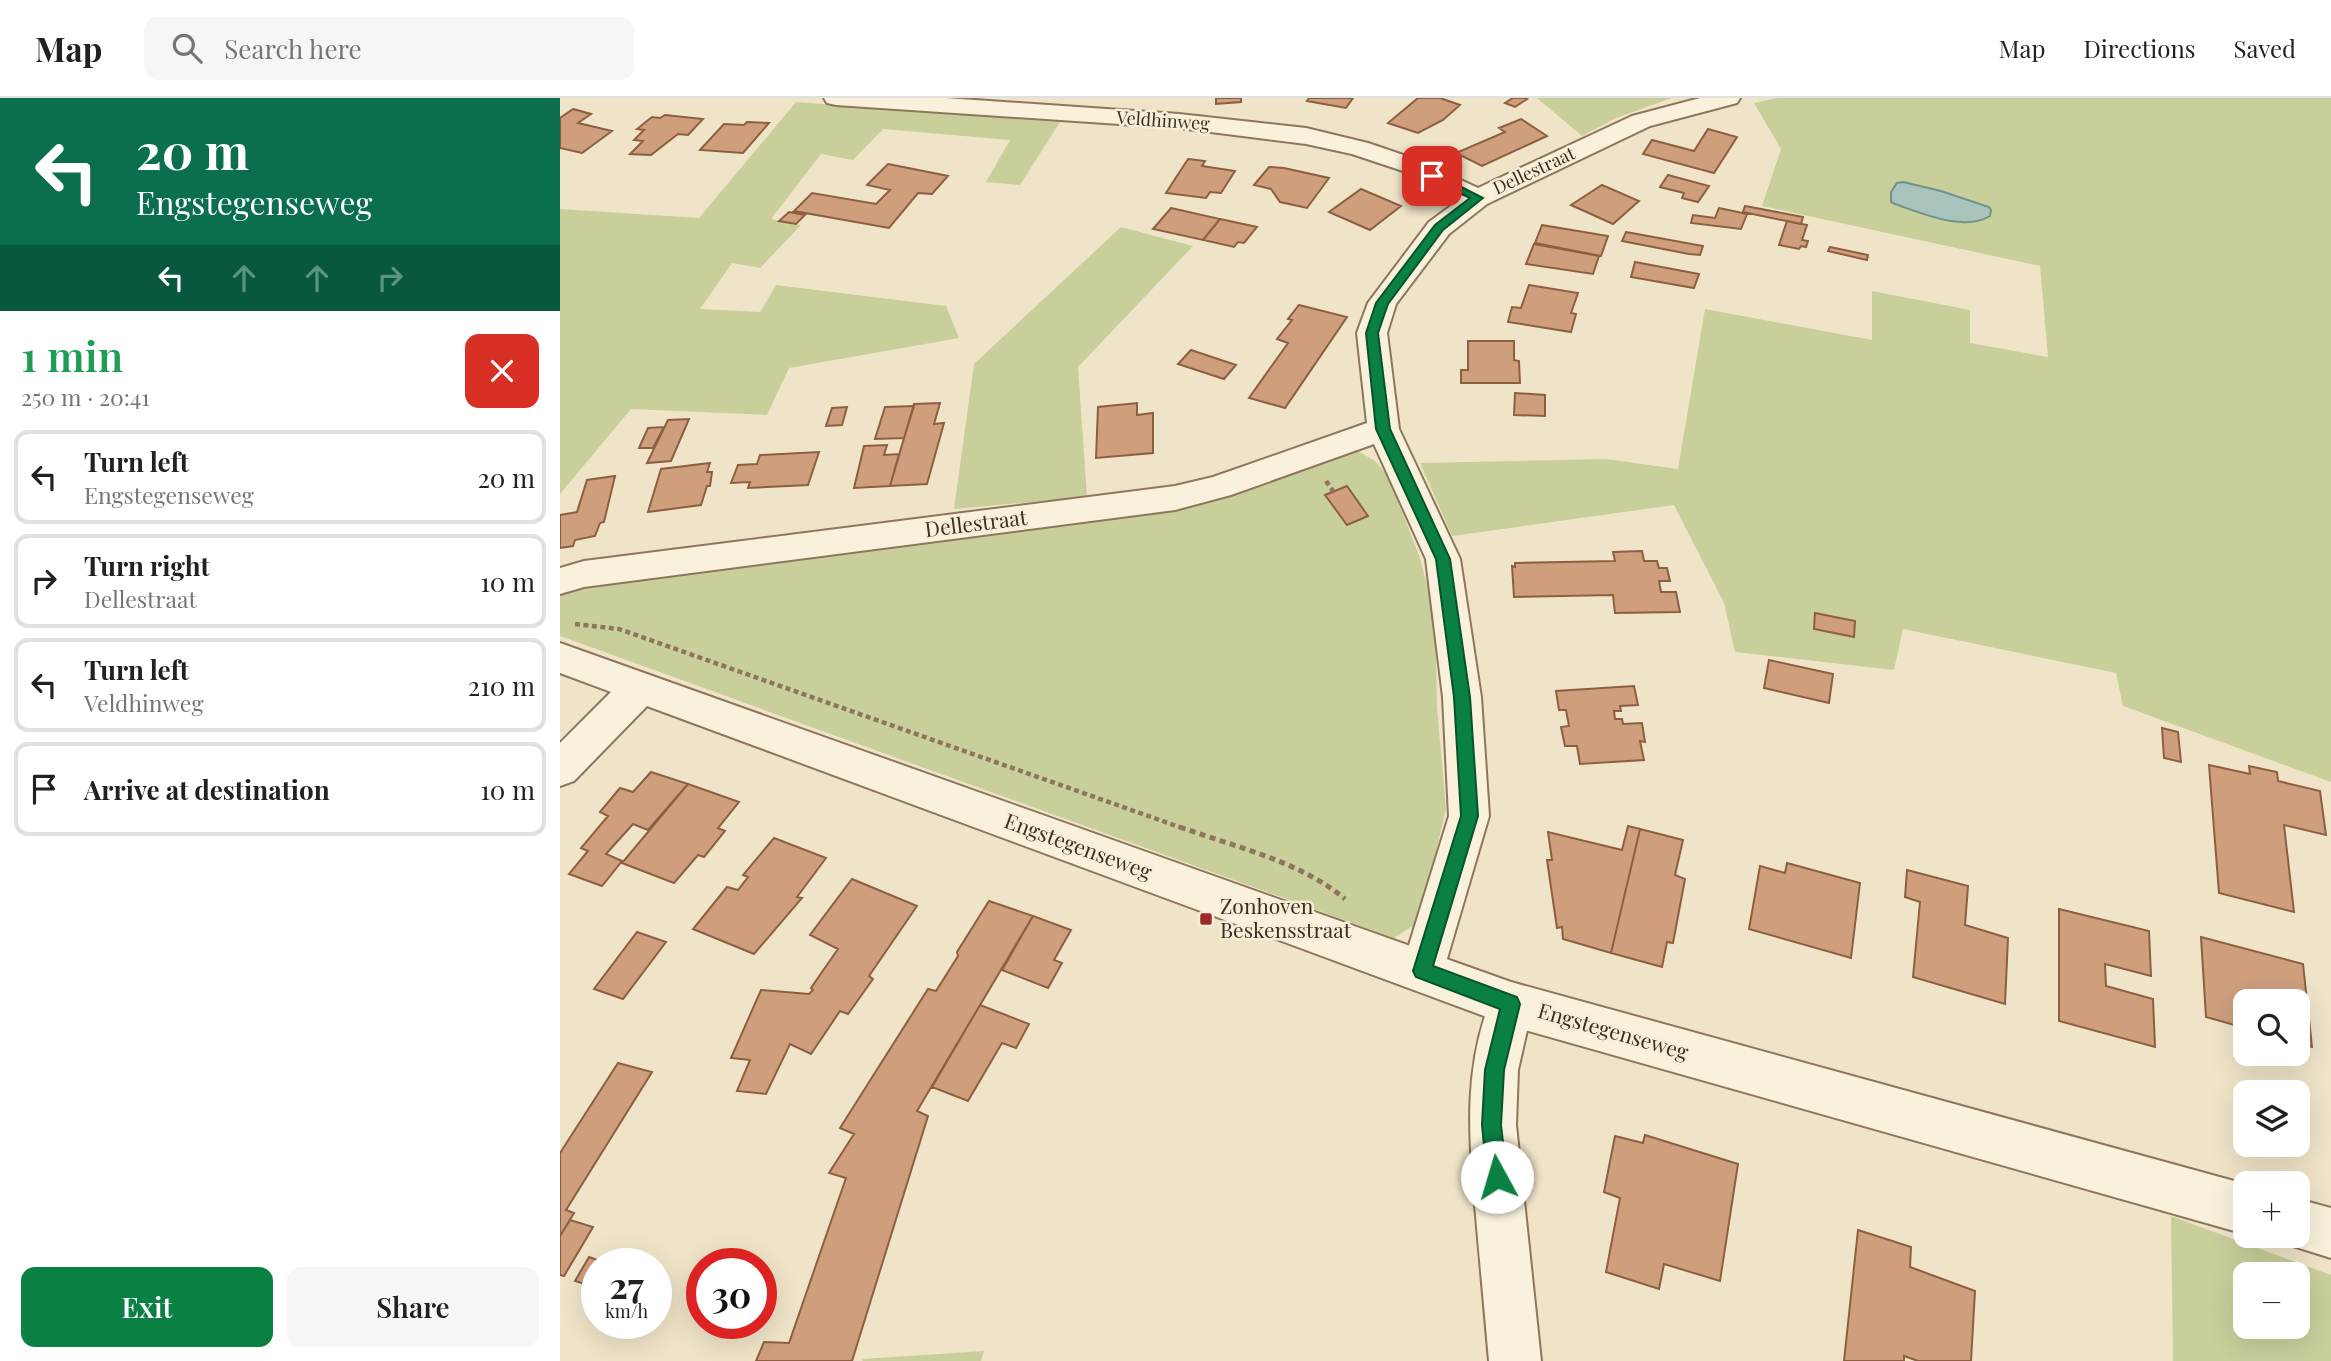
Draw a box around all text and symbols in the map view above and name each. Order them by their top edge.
search box [144,17,634,80]
text: Map [35,26,102,70]
icon: search [168,29,206,67]
text: Search here [224,31,362,66]
text: Map [1999,32,2045,64]
text: Directions [2083,32,2196,64]
text: Saved [2234,32,2296,64]
street label: Veldhinweg [1115,105,1211,135]
text: 20 m [136,117,249,182]
icon: left [21,126,112,217]
street label: Dellestraat [1489,140,1579,200]
pin [1402,146,1462,206]
icon: arrive [1413,157,1451,195]
text: Engstegenseweg [136,180,373,223]
icon: left [152,259,190,297]
icon: ahead [225,259,263,297]
icon: ahead [298,259,336,297]
icon: right [371,259,409,297]
text: 1 min [21,327,123,383]
button: close [465,334,539,408]
text: 250 m · 20:41 [21,381,150,412]
text: Turn left [84,444,189,479]
icon: left [25,458,63,496]
text: 20 m [477,460,535,495]
text: Engstegenseweg [84,479,254,510]
street label: Dellestraat [923,502,1029,542]
text: Turn right [84,548,210,583]
icon: right [25,562,63,600]
text: 10 m [480,564,535,599]
text: Dellestraat [84,583,197,614]
text: Turn left [84,652,189,687]
icon: left [25,666,63,704]
text: 210 m [468,668,535,703]
text: Veldhinweg [84,687,204,718]
icon: arrive [25,770,63,808]
text: Arrive at destination [84,772,330,807]
text: 10 m [480,772,535,807]
street label: Engstegenseweg [1001,805,1156,885]
place label: Zonhoven Beskensstraat [1220,891,1352,943]
marker: Zonhoven Beskensstraat [1198,911,1214,927]
map controls [2233,989,2310,1339]
button: search [2233,989,2310,1066]
street label: Engstegenseweg [1535,995,1692,1065]
button: layers [2233,1080,2310,1157]
position arrow [1460,1140,1534,1214]
button: + [2233,1171,2310,1248]
speed limit sign: 30 [686,1248,777,1339]
text: 27 [609,1261,644,1308]
button: − [2233,1262,2310,1339]
button: Exit [21,1267,273,1347]
button: Share [287,1267,539,1347]
text: km/h [605,1299,648,1323]

